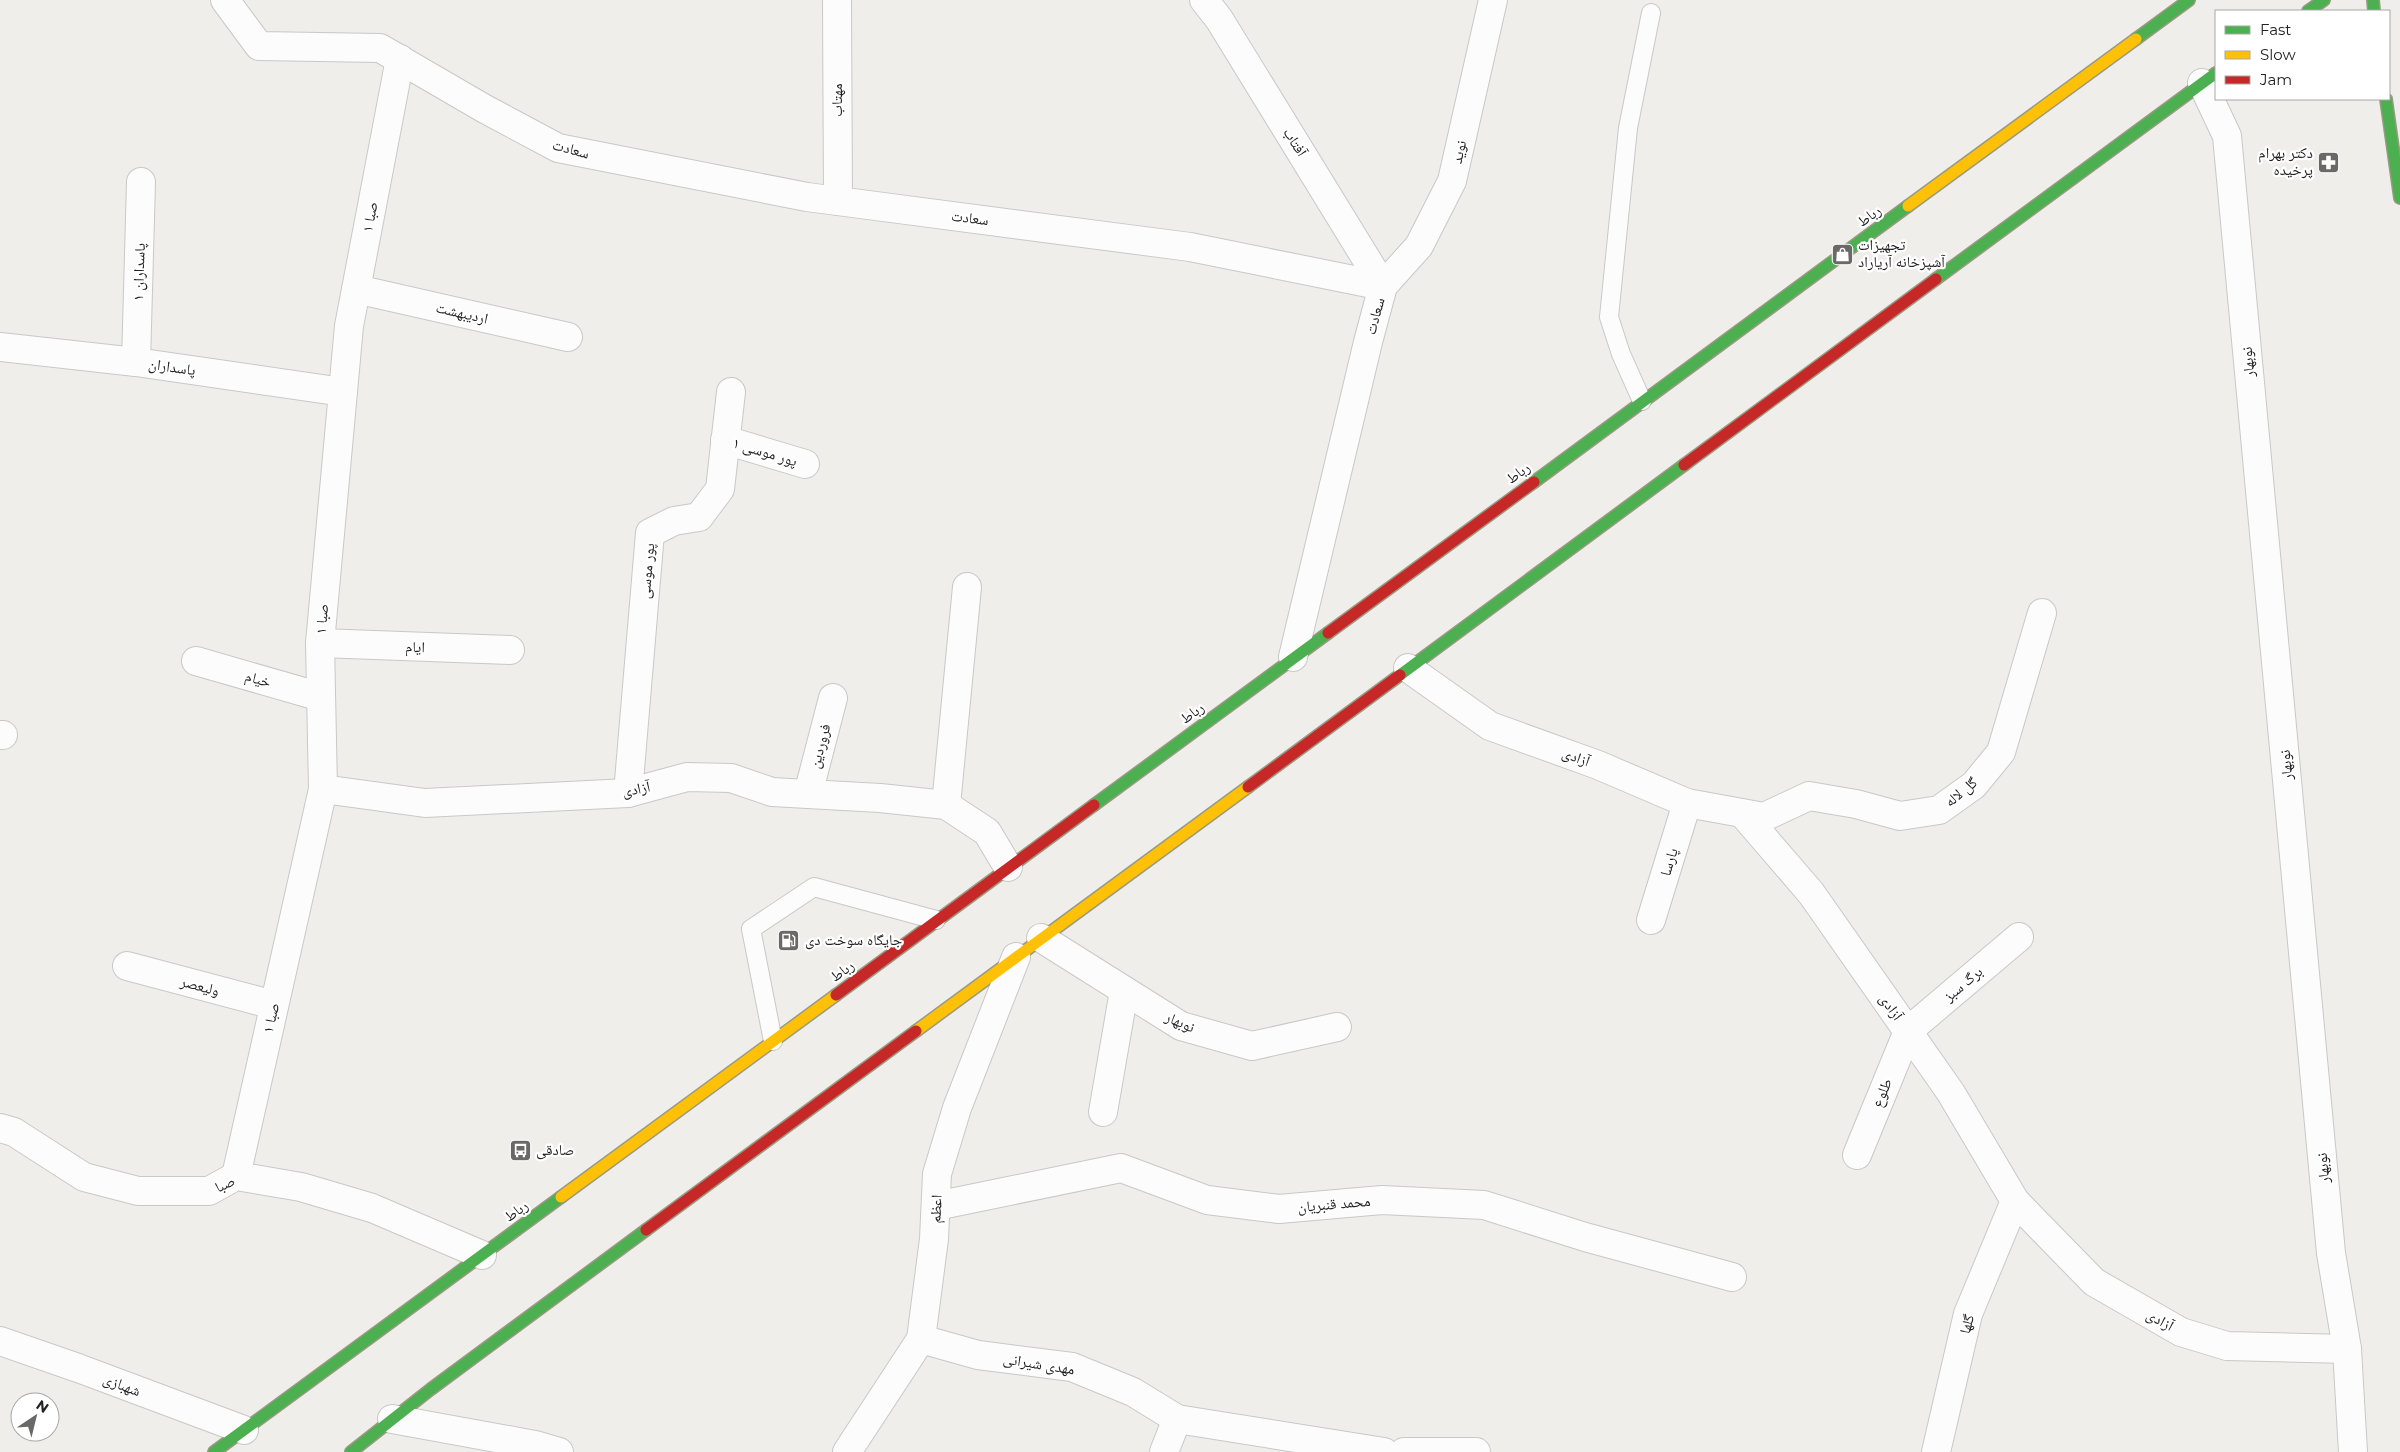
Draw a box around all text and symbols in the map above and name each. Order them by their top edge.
legend [2215,10,2390,100]
text: Fast [2260,20,2291,39]
text: Slow [2260,45,2296,64]
text: Jam [2259,70,2292,89]
street label: مهتاب [827,83,846,117]
street label: آفتاب [1279,124,1312,161]
street label: سعادت [550,134,592,163]
street label: نوید [1447,138,1470,165]
place label: دکتر بهرام پرخیده [2258,143,2313,179]
pharmacy icon: دکتر بهرام پرخیده [2317,150,2341,174]
street label: صبا ۱ [357,200,382,234]
street label: رباط [1853,200,1885,231]
street label: سعادت [950,206,990,229]
place label: تجهیزات آشپزخانه آریاراد [1858,235,1946,271]
shop icon: تجهیزات آشپزخانه آریاراد [1830,242,1854,266]
street label: پاسداران ۱ [128,243,150,301]
street label: سعادت [1360,295,1389,337]
street label: اردیبهشت [434,297,490,328]
street label: نوبهار [2237,346,2258,379]
street label: پاسداران [147,354,197,380]
street label: پور موسی ۱ [730,433,800,471]
street label: رباط [1502,457,1534,488]
street label: پور موسی [635,542,659,600]
street label: صبا ۱ [311,603,332,635]
street label: ایام [405,637,425,657]
street label: خیام [243,666,274,692]
street label: رباط [1176,697,1208,728]
street label: فروردین [804,722,836,770]
street label: آزادی [1559,743,1594,772]
street label: نوبهار [2275,749,2296,782]
street label: گل لاله [1940,772,1982,811]
street label: آزادی [620,776,653,802]
street label: پارسا [1655,845,1682,878]
fuel station icon: جایگاه سوخت دی [777,928,801,952]
place label: جایگاه سوخت دی [805,930,903,950]
street label: رباط [826,955,858,986]
street label: برگ سبز [1938,962,1986,1006]
street label: ولیعصر [178,971,222,1000]
street label: آزادی [1875,990,1908,1025]
street label: صبا ۱ [258,1001,283,1035]
street label: نوبهار [1161,1006,1198,1036]
street label: طلوع [1867,1075,1897,1110]
bus stop icon: صادقی [508,1138,532,1162]
place label: صادقی [536,1140,574,1160]
street label: نوبهار [2312,1152,2333,1185]
street label: صبا [212,1171,238,1196]
street label: محمد قنبریان [1297,1191,1371,1217]
street label: اعظم [925,1194,947,1224]
street label: رباط [500,1195,532,1226]
street label: آزادی [2143,1304,2178,1336]
street label: گلها [1955,1312,1978,1336]
street label: مهدی شیرانی [1002,1348,1076,1380]
street label: شهبازی [100,1369,144,1401]
north arrow [10,1392,60,1442]
text: N [33,1396,52,1417]

